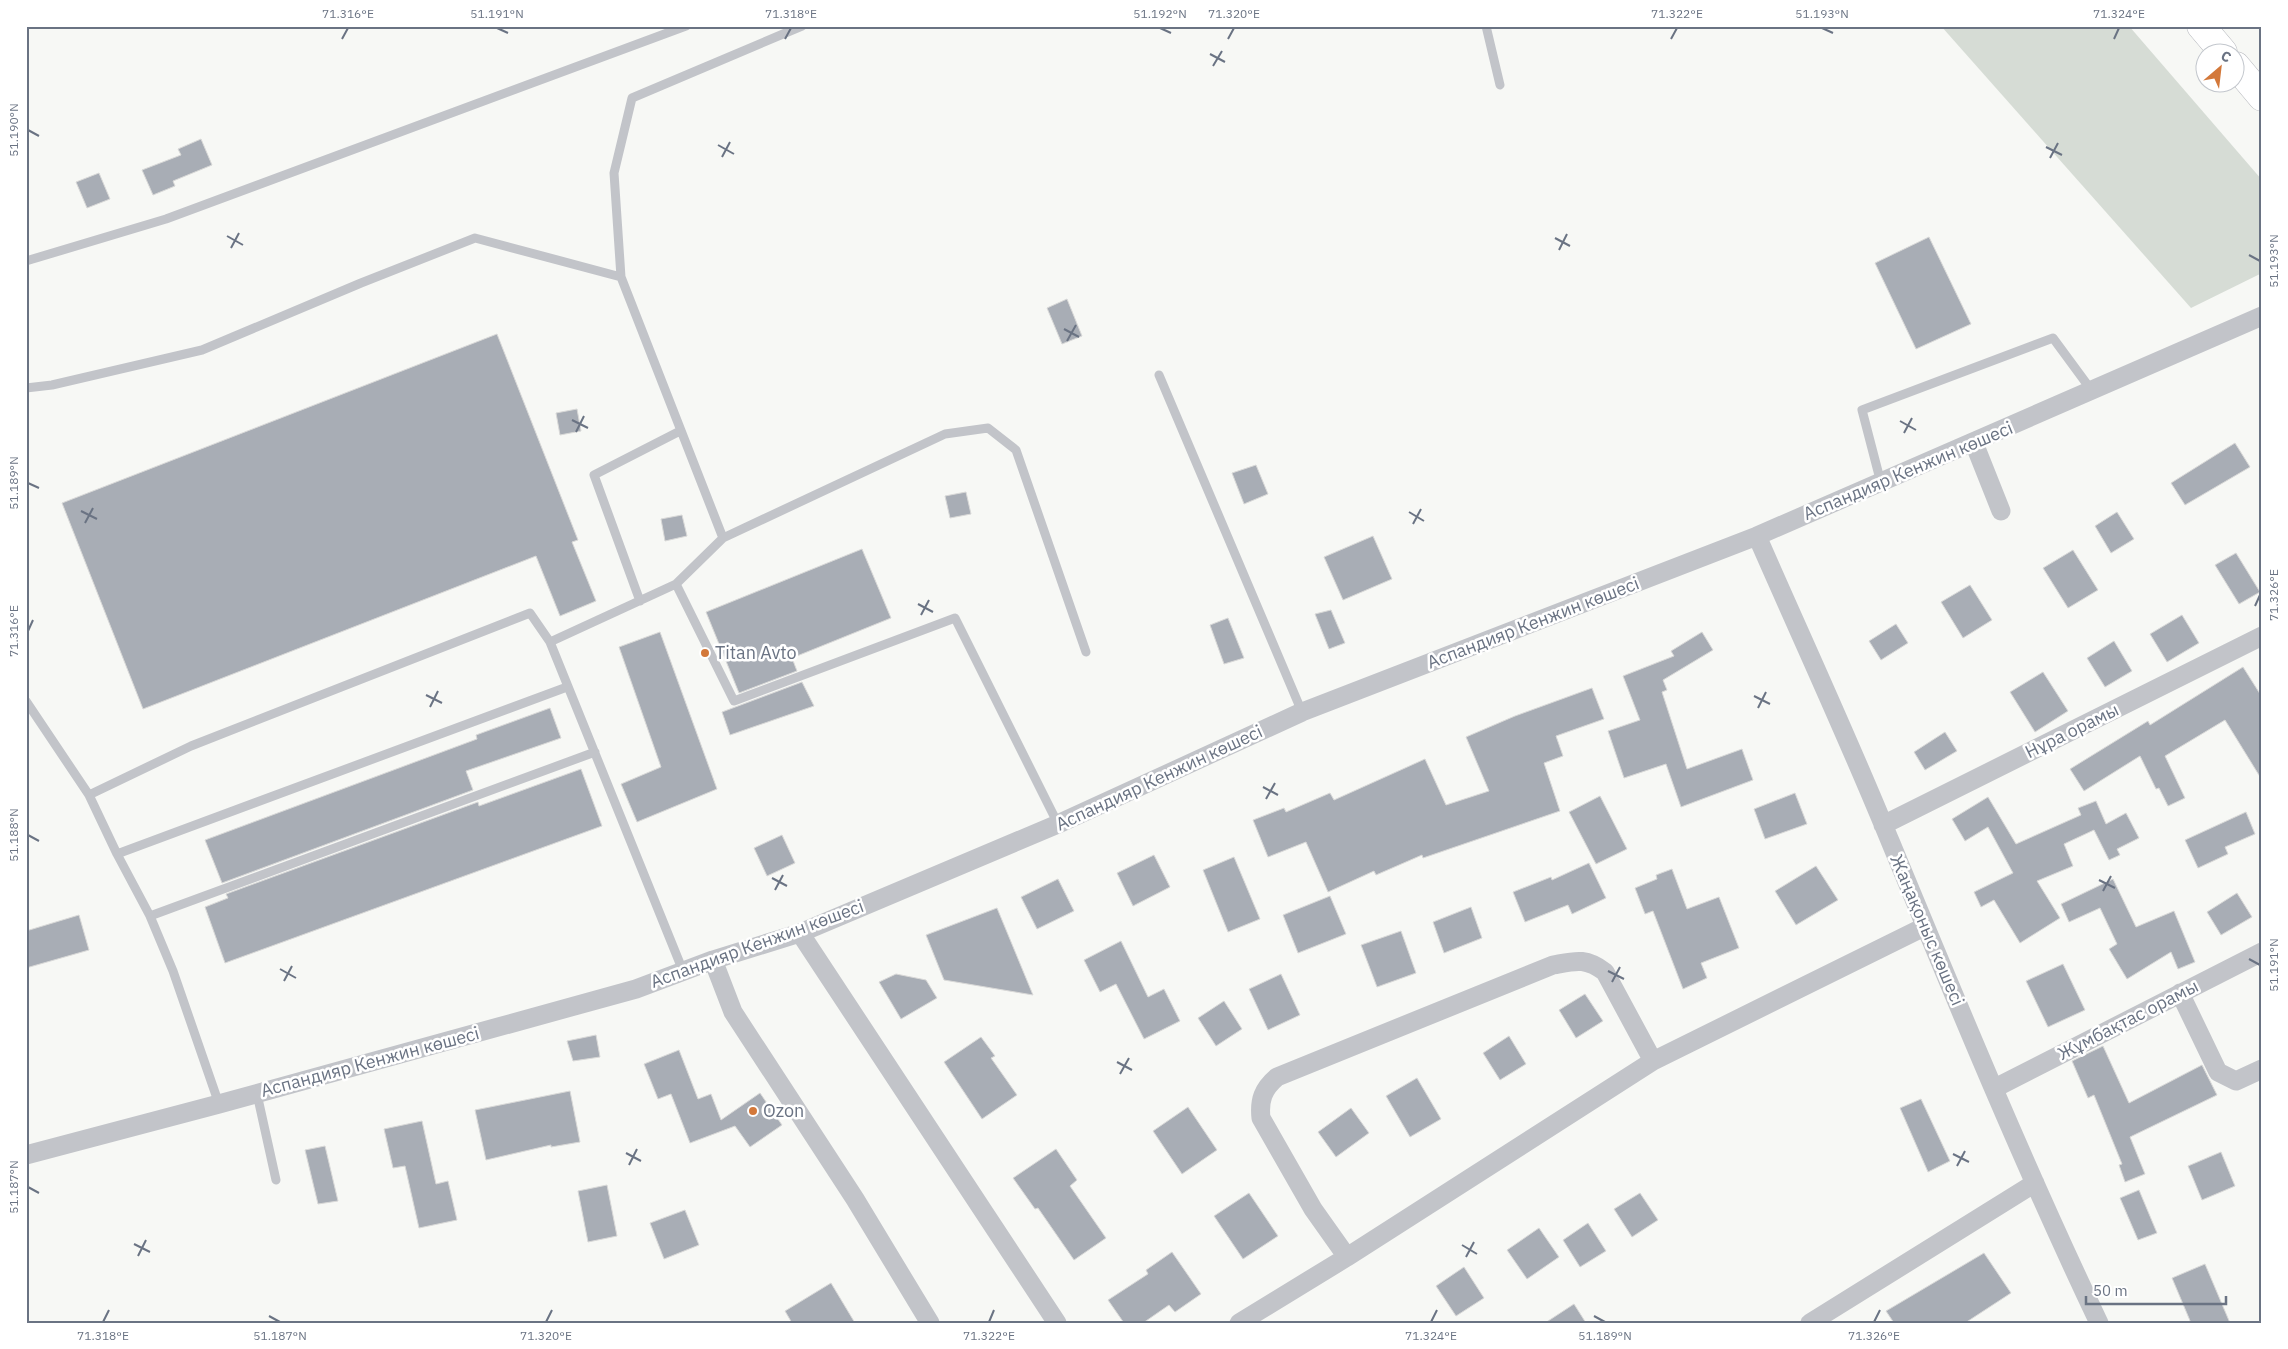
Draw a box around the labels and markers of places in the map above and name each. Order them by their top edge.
place label: Titan Avto [715,641,797,664]
marker: Titan Avto [699,647,711,659]
place label: Ozon [763,1099,804,1122]
marker: Ozon [747,1105,759,1117]

